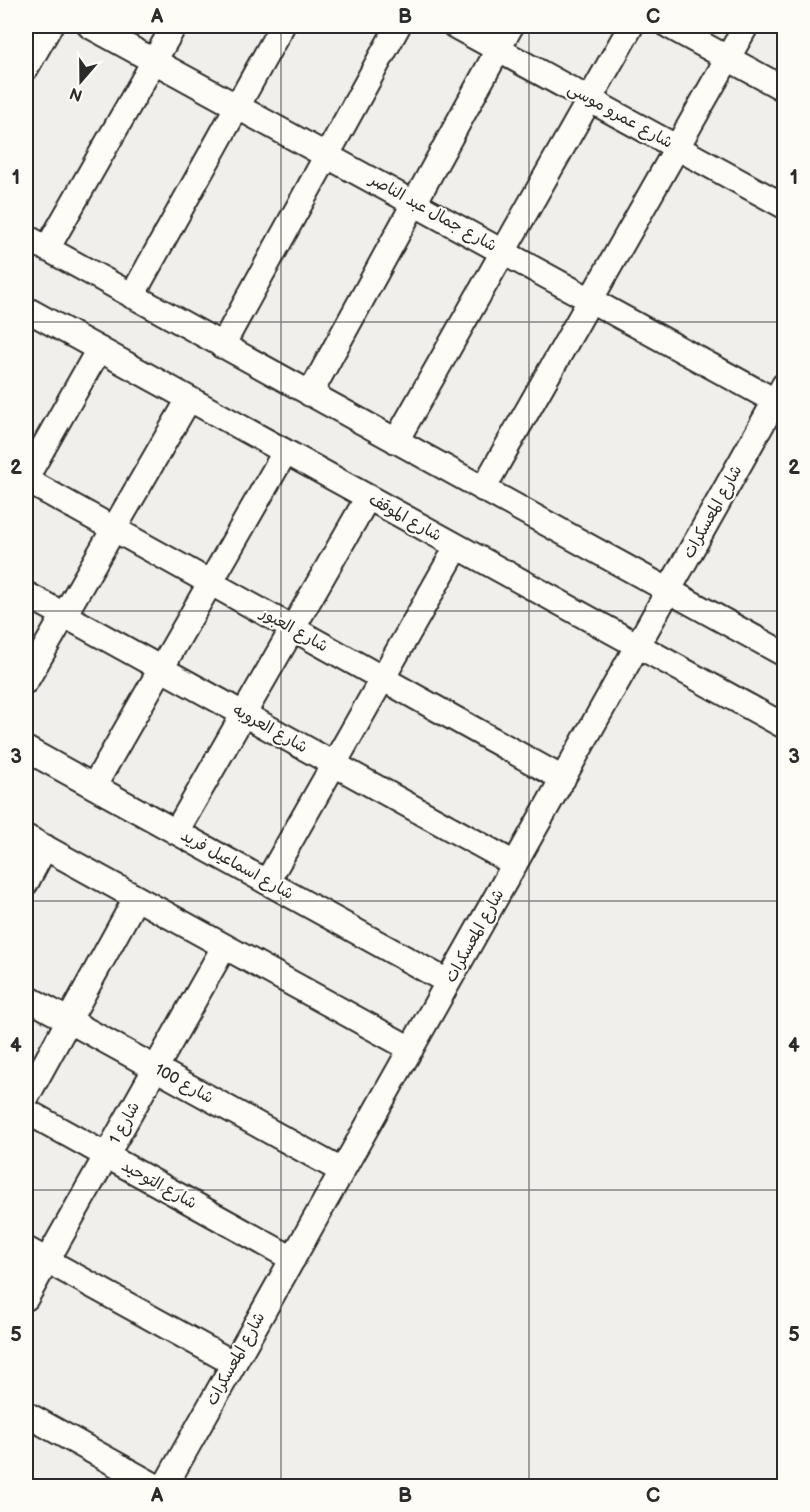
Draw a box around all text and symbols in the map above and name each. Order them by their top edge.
text: A [150,5,164,29]
text: B [398,5,412,29]
text: C [646,5,660,29]
north arrow [51,51,111,111]
street label: شارع عمرو موسى [564,79,676,154]
text: N [67,83,85,105]
text: 1 [12,166,20,190]
text: 1 [790,166,798,190]
street label: شارع جمال عبد الناصر [364,169,500,257]
text: 2 [10,456,22,480]
text: 2 [788,456,800,480]
street label: شارع المعسكرات [680,462,747,562]
street label: شارع الموقف [365,490,445,547]
street label: شارع العبور [255,603,331,657]
street label: شارع العروبه [229,701,311,758]
text: 3 [10,745,22,769]
text: 3 [788,745,800,769]
street label: شارع اسماعيل فريد [177,826,297,905]
street label: شارع المعسكرات [442,886,509,986]
text: 4 [10,1034,22,1058]
text: 4 [788,1034,800,1058]
street label: شارع 100 [151,1060,217,1109]
street label: شارع 1 [106,1099,145,1148]
street label: شارع التوحيد [118,1157,200,1214]
street label: شارع المعسكرات [203,1309,270,1409]
text: 5 [10,1323,22,1347]
text: 5 [788,1323,800,1347]
text: A [150,1484,164,1508]
text: B [398,1484,412,1508]
text: C [646,1484,660,1508]

